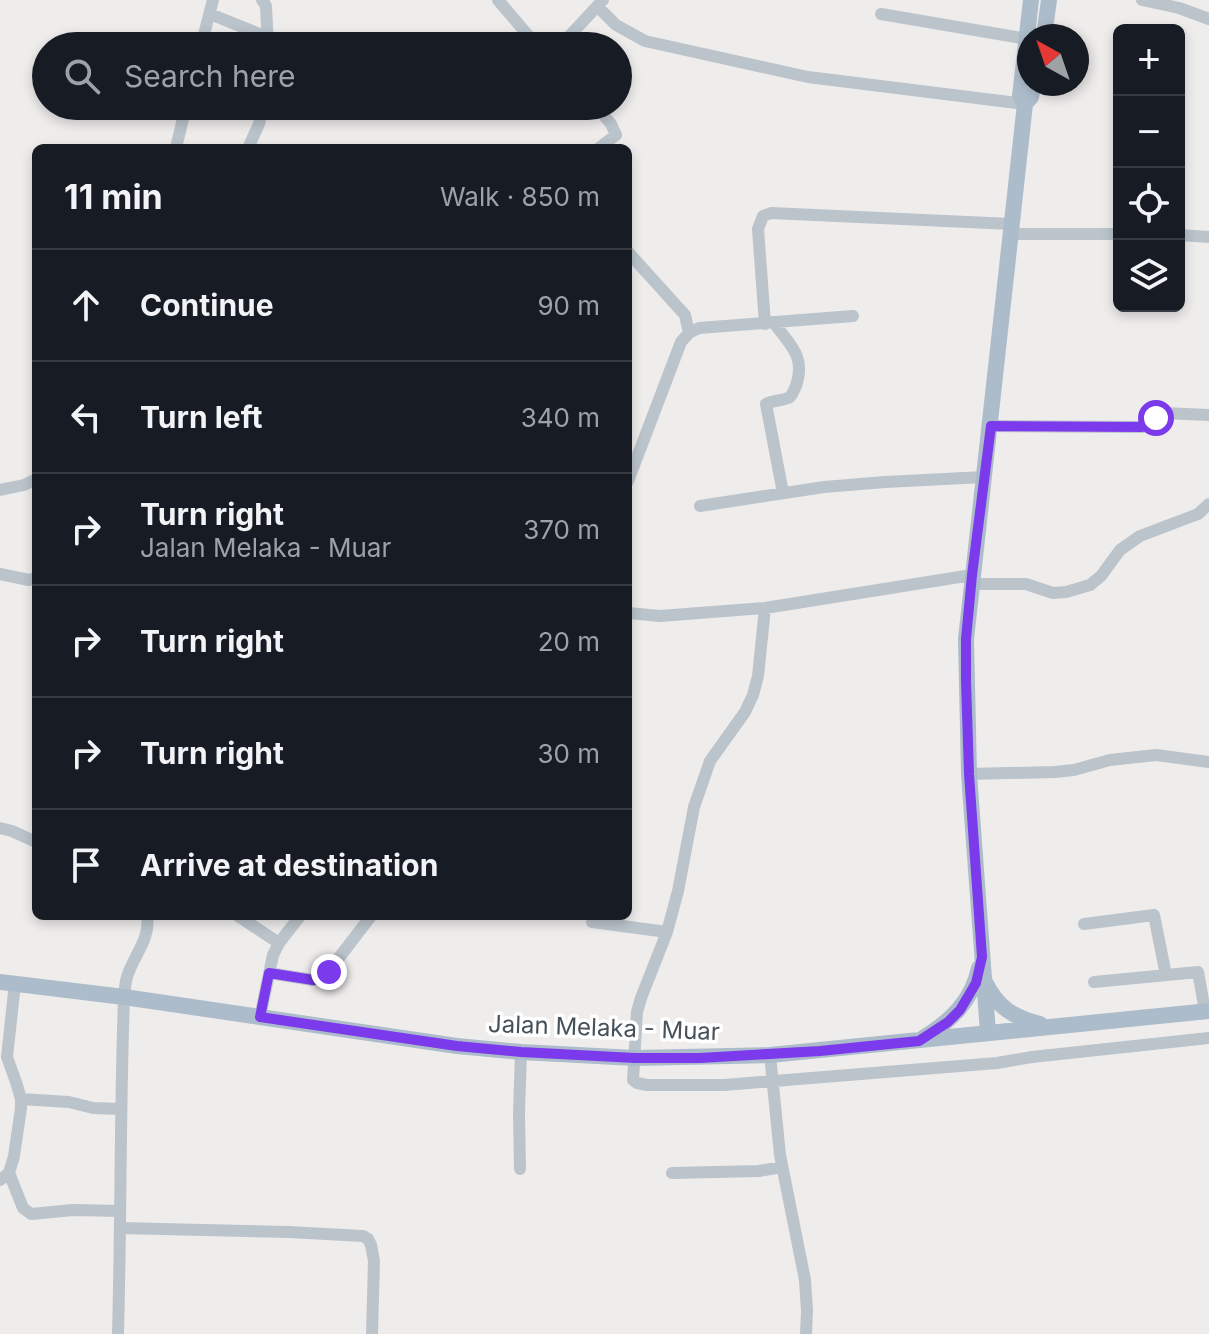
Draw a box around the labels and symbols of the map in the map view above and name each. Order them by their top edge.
north arrow [1017,24,1089,96]
route start [1138,400,1174,436]
route end [311,954,347,990]
street label: Jalan Melaka - Muar [488,1009,720,1046]

